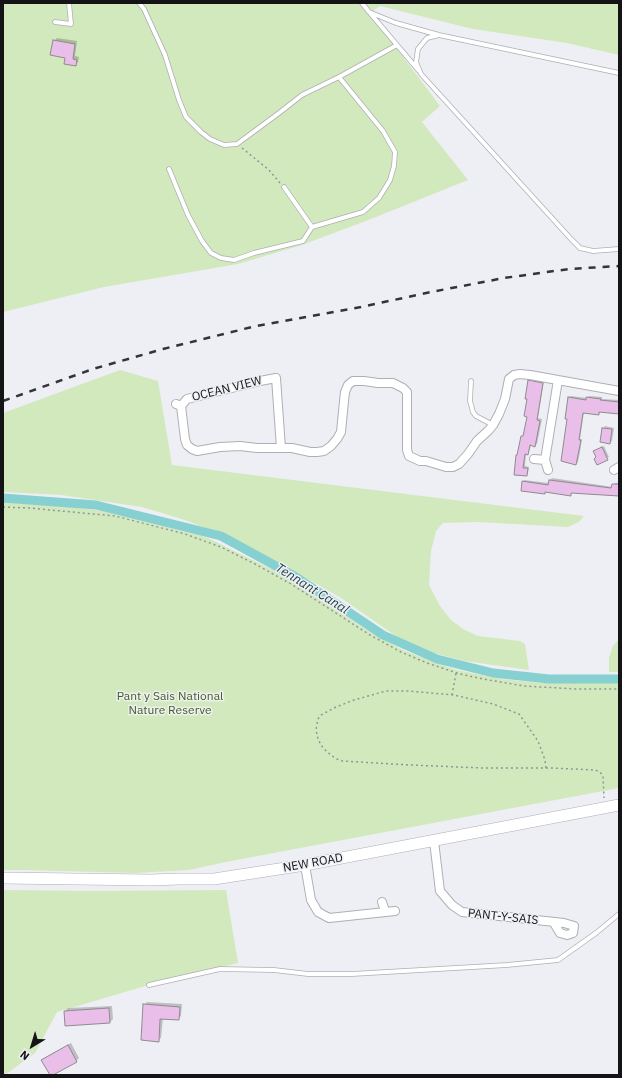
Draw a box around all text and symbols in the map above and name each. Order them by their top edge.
street label: OCEAN VIEW [190,373,264,405]
water label: Tennant Canal [272,560,352,618]
park label: Pant y Sais National Nature Reserve [117,690,223,718]
street label: NEW ROAD [282,851,344,875]
street label: PANT-Y-SAIS [467,906,539,928]
north arrow [12,1026,52,1066]
text: N [17,1047,32,1063]

